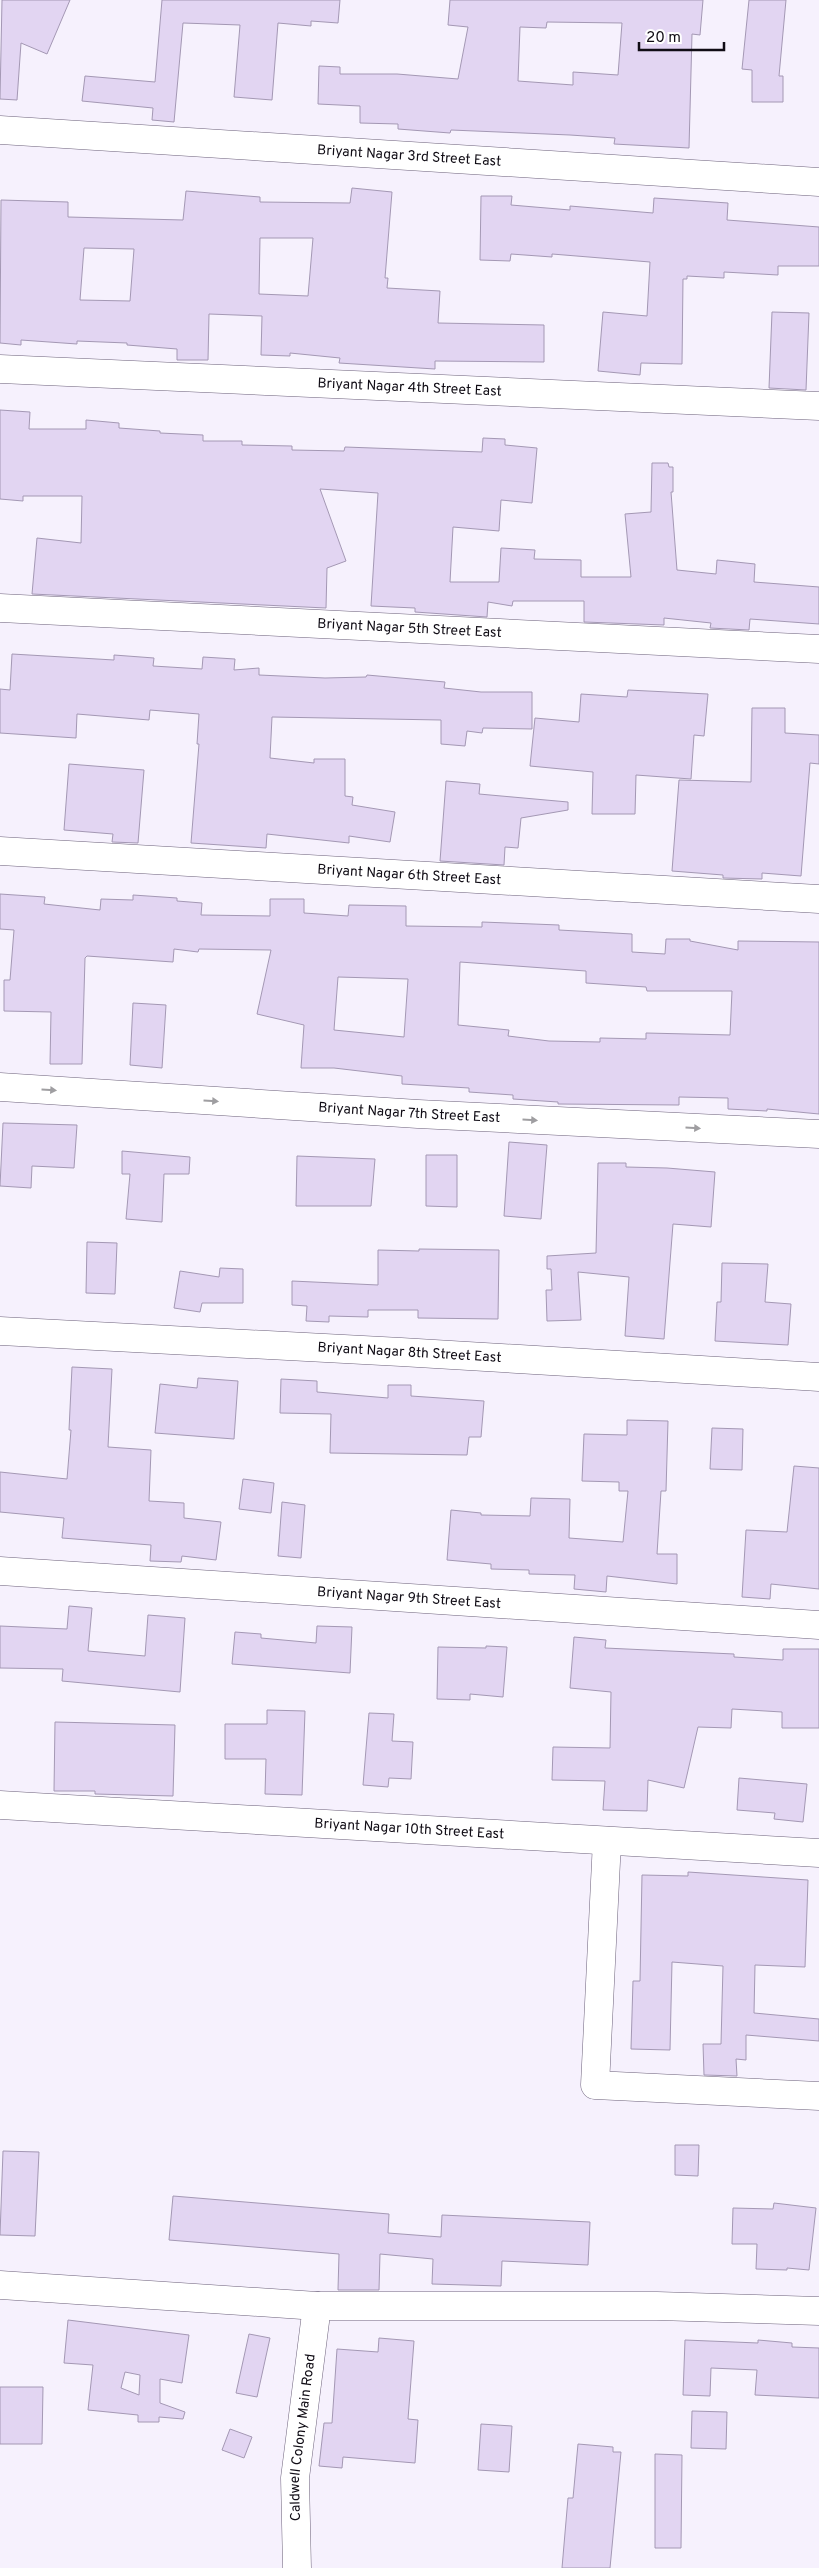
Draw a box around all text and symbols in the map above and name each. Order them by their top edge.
scale bar [639,20,724,52]
text: 20 m [646,29,681,48]
street label: Briyant Nagar 3rd Street East [317,142,502,170]
street label: Briyant Nagar 4th Street East [317,375,502,400]
street label: Briyant Nagar 5th Street East [317,615,502,642]
street label: Briyant Nagar 6th Street East [317,861,502,889]
one-way arrow [41,1086,57,1094]
one-way arrow [203,1097,219,1105]
street label: Briyant Nagar 7th Street East [318,1099,501,1127]
one-way arrow [522,1116,538,1124]
one-way arrow [685,1124,701,1132]
street label: Briyant Nagar 8th Street East [317,1339,502,1366]
street label: Briyant Nagar 9th Street East [317,1583,502,1613]
street label: Briyant Nagar 10th Street East [314,1815,505,1843]
street label: Caldwell Colony Main Road [286,2353,319,2521]

